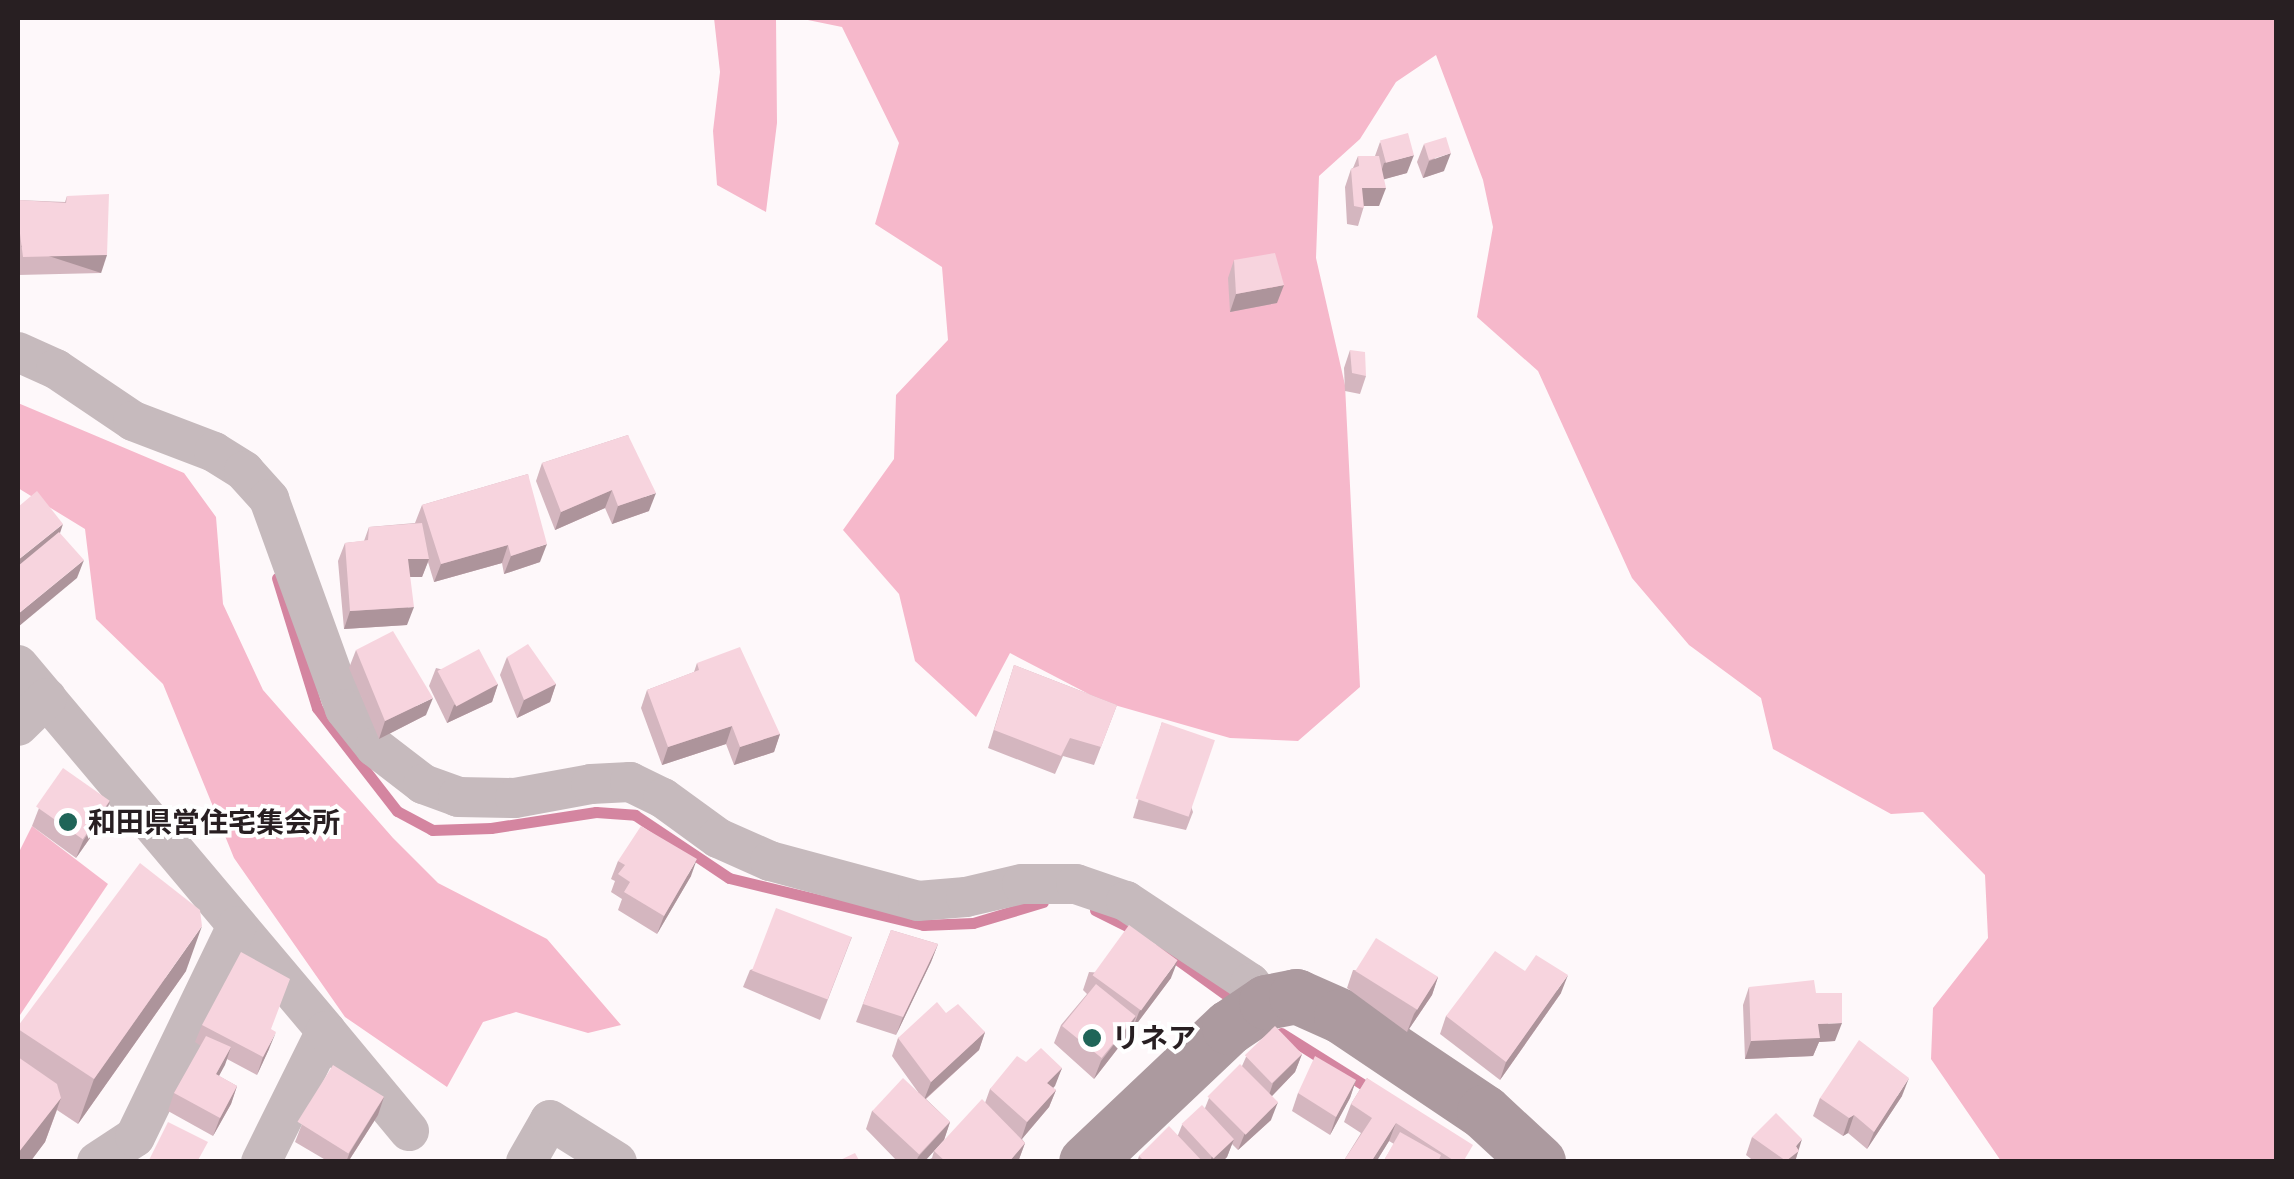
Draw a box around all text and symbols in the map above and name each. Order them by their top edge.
place label: 和田県営住宅集会所 [88,805,340,839]
marker: 和田県営住宅集会所 [57,811,79,833]
place label: リネア [1112,1021,1196,1055]
marker: リネア [1081,1027,1103,1049]

